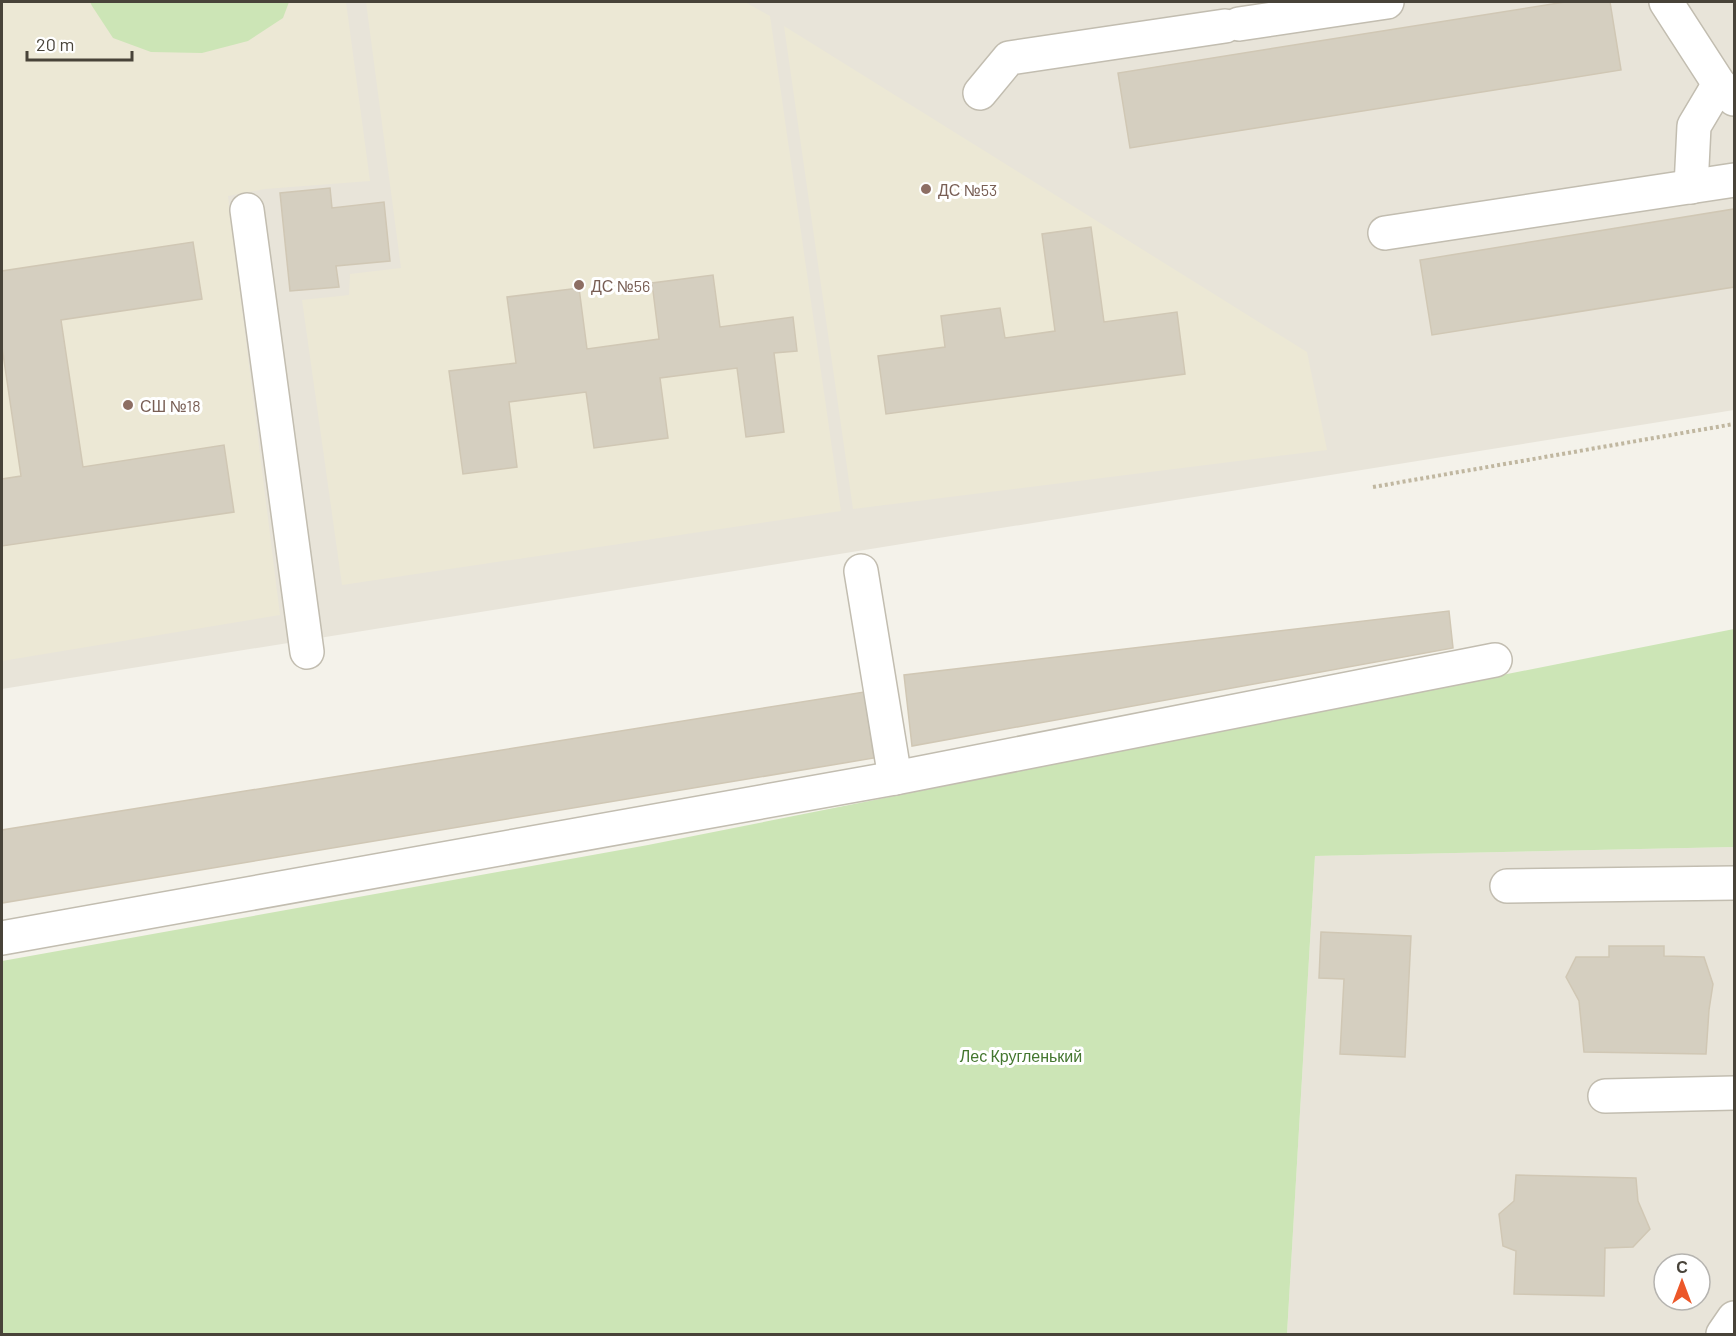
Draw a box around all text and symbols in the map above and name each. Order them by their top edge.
scale bar [27,24,132,62]
text: 20 m [36,33,74,55]
place label: ДС №53 [938,180,997,199]
marker: ДС №53 [919,182,933,196]
place label: ДС №56 [591,276,650,295]
marker: ДС №56 [572,278,586,292]
place label: СШ №18 [140,396,201,415]
marker: СШ №18 [121,398,135,412]
park label: Лес Кругленький [960,1046,1082,1065]
north arrow [1652,1252,1712,1312]
text: С [1676,1257,1688,1276]

